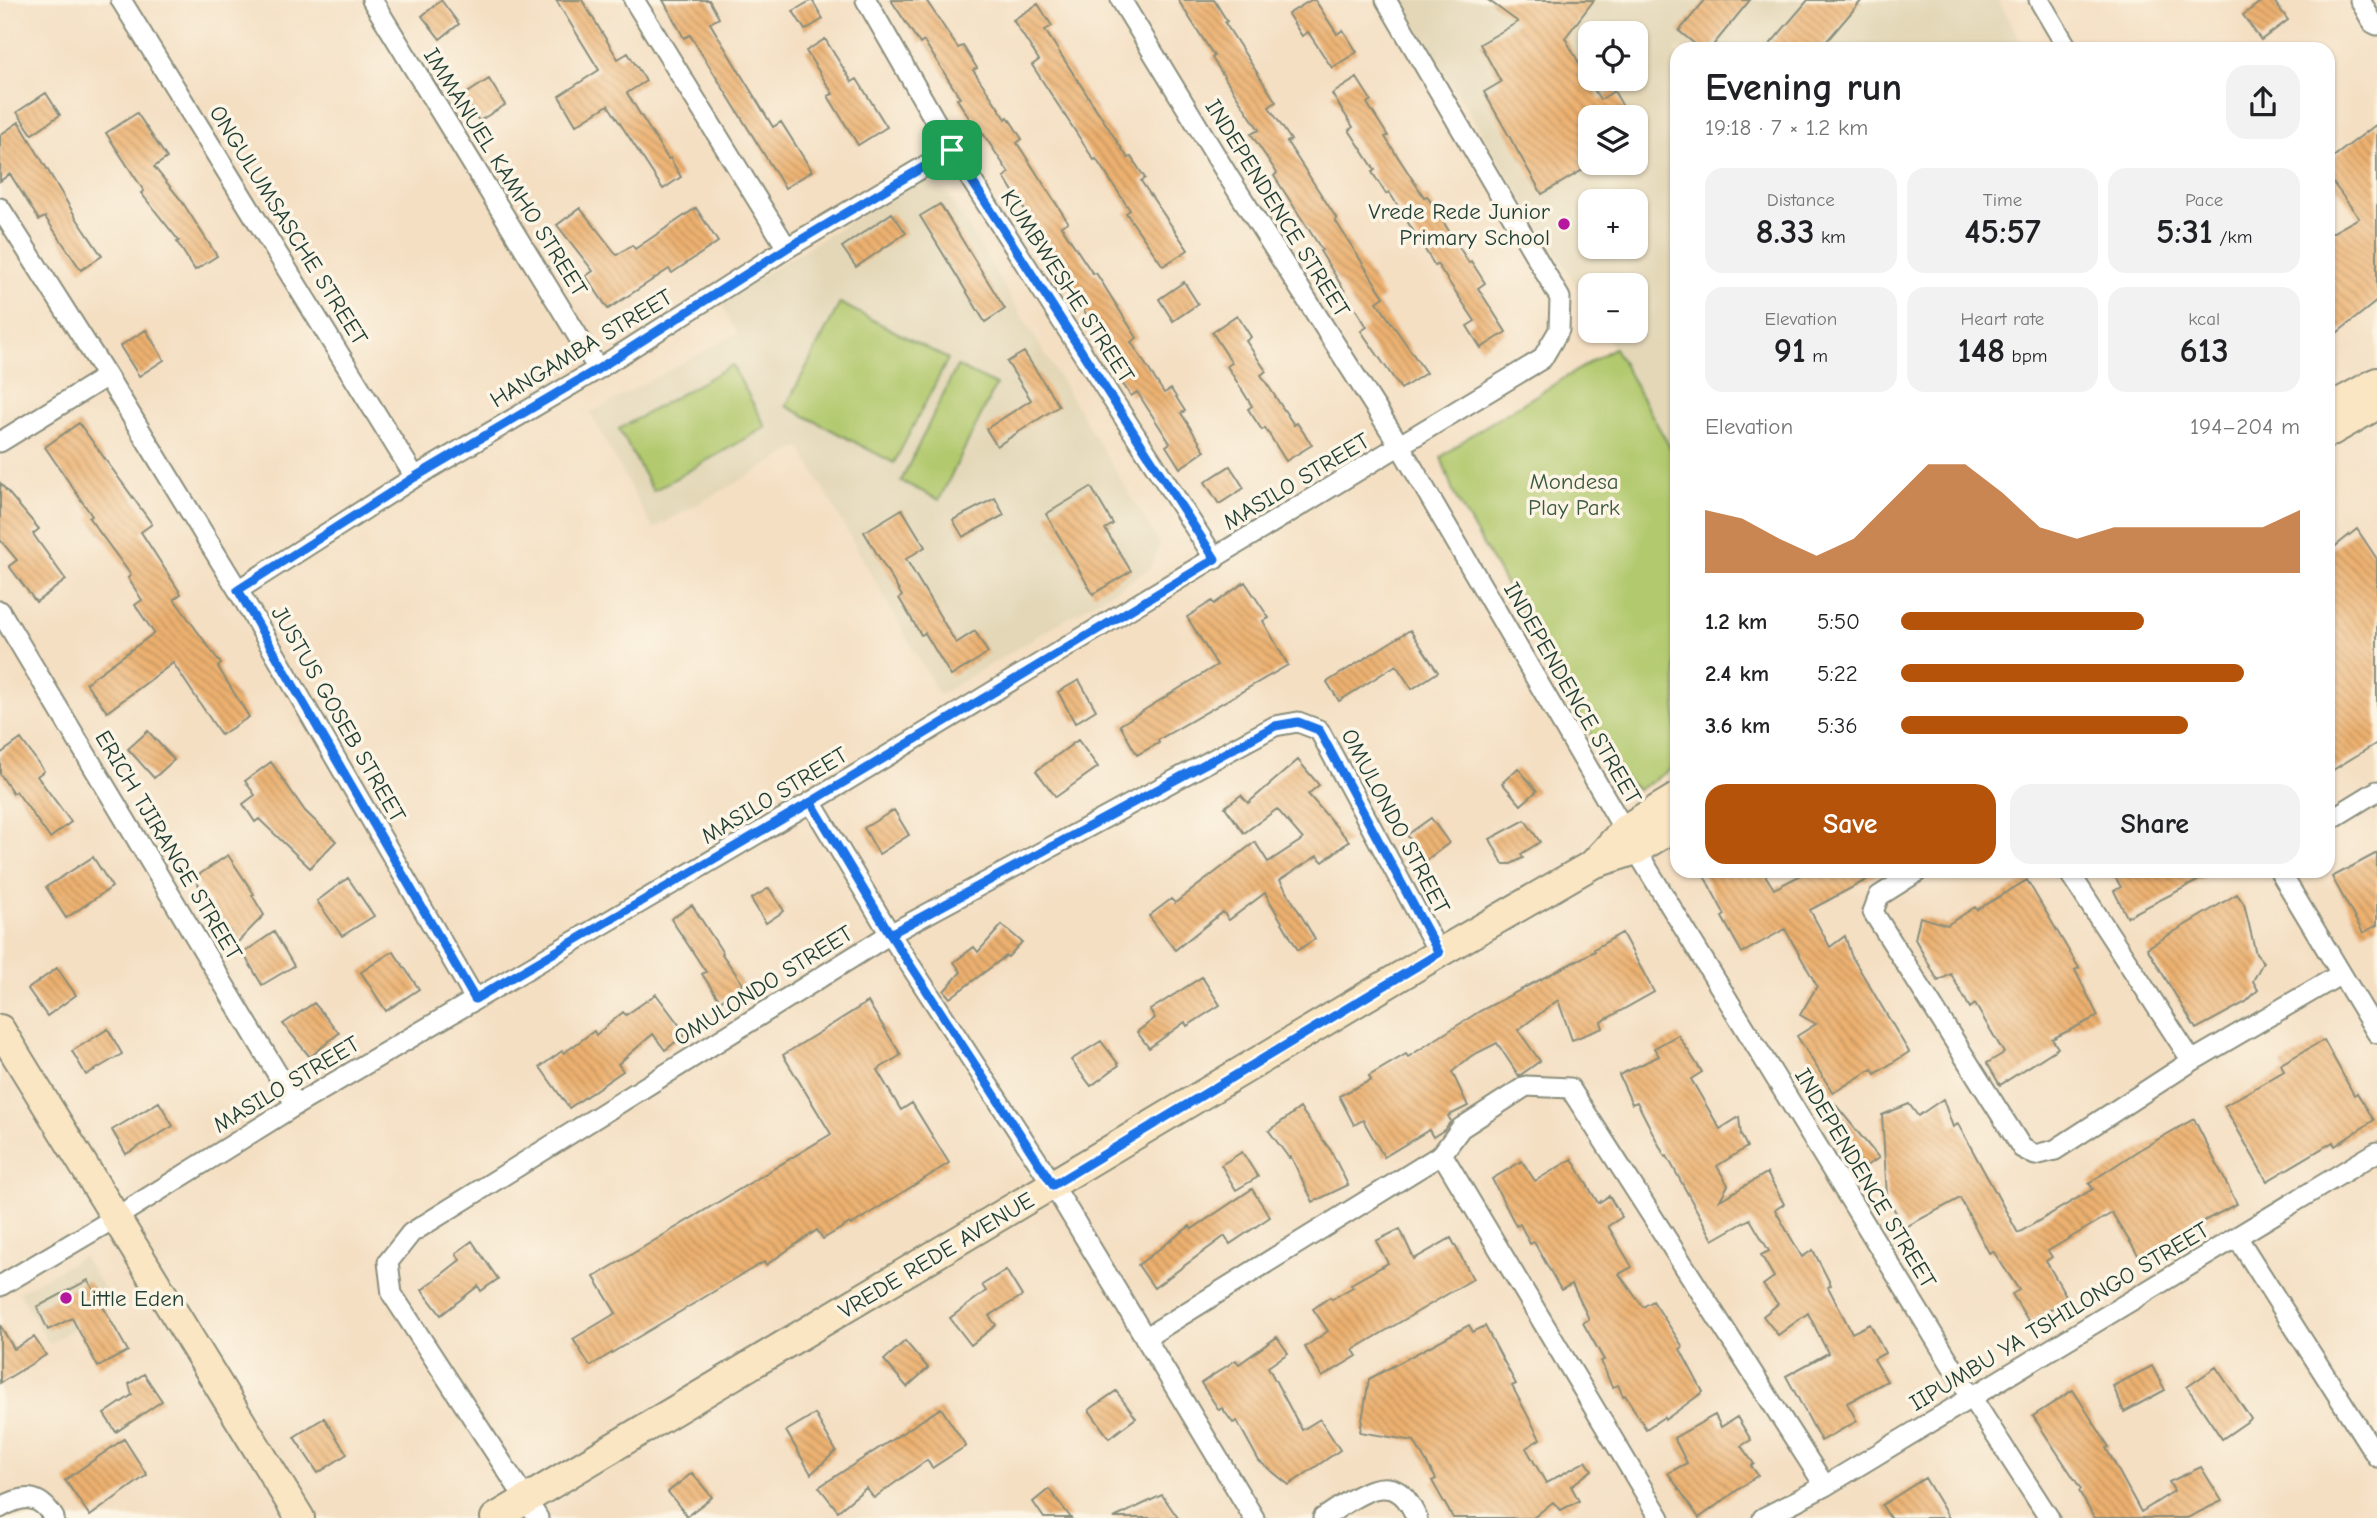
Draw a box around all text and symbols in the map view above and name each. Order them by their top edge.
map controls [1578,21,1648,343]
button: locate [1578,21,1648,91]
street label: IMMANUEL KAMHO STREET [418,43,593,301]
button: share [2226,65,2300,139]
text: Evening run [1705,66,1902,110]
street label: INDEPENDENCE STREET [1199,94,1356,322]
street label: ONGULUMSASCHE STREET [204,100,374,350]
button: layers [1578,105,1648,175]
text: 19:18 · 7 × 1.2 km [1705,114,1868,141]
pin [922,120,982,180]
icon: arrive [933,131,971,169]
street label: KUMBWESHE STREET [995,185,1140,388]
button: + [1578,189,1648,259]
text: Distance [1767,189,1835,211]
text: Time [1983,189,2022,211]
text: Pace [2185,189,2223,211]
place label: Vrede Rede Junior Primary School [1368,198,1551,251]
text: 8.33 [1756,211,1815,252]
text: 45:57 [1964,211,2041,252]
text: 5:31 [2156,211,2213,252]
marker: Vrede Rede Junior Primary School [1556,216,1572,232]
text: km [1815,226,1846,248]
text: /km [2213,226,2252,248]
button: − [1578,273,1648,343]
street label: HANGAMBA STREET [485,283,677,413]
text: Elevation [1764,308,1837,330]
text: Heart rate [1961,308,2044,330]
text: kcal [2188,308,2220,330]
text: 91 [1774,330,1806,371]
text: 148 [1957,330,2005,371]
text: 613 [2180,330,2229,371]
text: m [1806,345,1828,367]
text: bpm [2005,345,2048,367]
text: Elevation [1705,413,1793,440]
text: 194–204 m [2190,413,2300,440]
street label: MASILO STREET [1218,427,1374,536]
park label: Mondesa Play Park [1528,468,1620,521]
street label: INDEPENDENCE STREET [1498,578,1647,809]
street label: JUSTUS GOSEB STREET [266,601,412,827]
text: 1.2 km [1705,608,1767,635]
text: 5:50 [1817,608,1860,635]
text: 2.4 km [1705,660,1769,687]
text: 5:22 [1817,660,1858,687]
text: 3.6 km [1705,712,1770,739]
text: 5:36 [1817,712,1858,739]
street label: OMULONDO STREET [1335,724,1456,918]
street label: ERICH TJIRANGE STREET [89,726,248,965]
street label: MASILO STREET [696,741,852,850]
button: Save [1705,784,1996,864]
button: Share [2010,784,2300,864]
street label: OMULONDO STREET [669,919,858,1051]
street label: MASILO STREET [208,1030,364,1139]
street label: INDEPENDENCE STREET [1789,1063,1942,1293]
street label: VREDE REDE AVENUE [834,1186,1039,1324]
street label: IIPUMBU YA TSHILONGO STREET [1905,1216,2214,1417]
place label: Little Eden [80,1285,184,1312]
marker: Little Eden [58,1290,74,1306]

